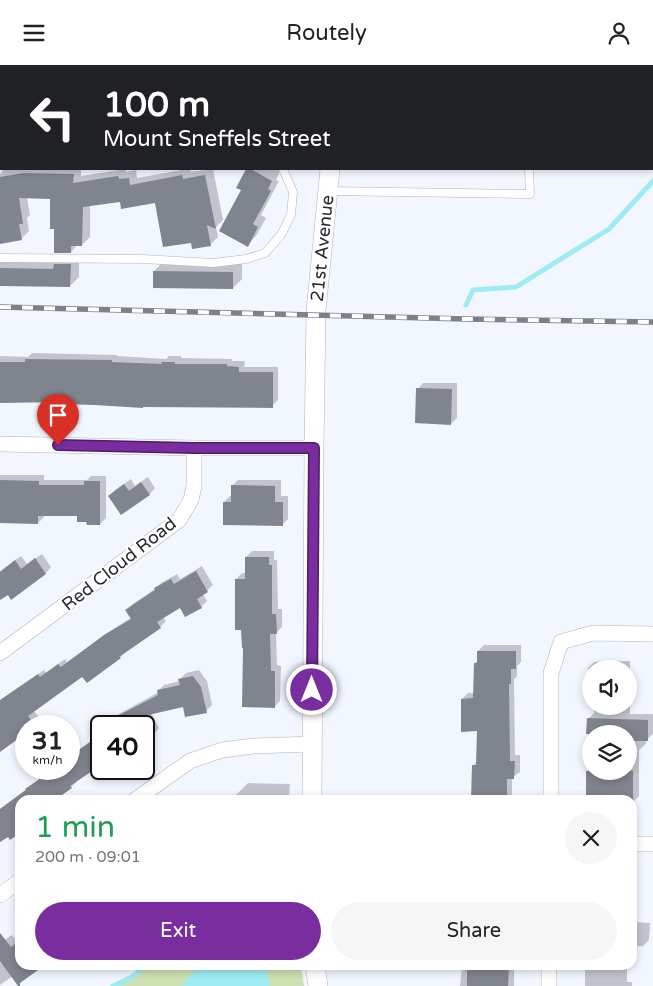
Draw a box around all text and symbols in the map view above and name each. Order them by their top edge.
icon: menu [20,19,48,47]
icon: person [605,19,633,47]
text: Routely [286,20,367,46]
text: 100 m [103,84,210,126]
icon: left [20,85,85,150]
text: Mount Sneffels Street [103,126,331,152]
street label: 21st Avenue [306,194,338,303]
pin [37,394,79,445]
icon: arrive [44,401,72,429]
street label: Red Cloud Road [57,512,181,616]
map controls [582,660,637,780]
button: sound [582,660,637,715]
position arrow [285,663,337,715]
speed limit sign: 40 [90,715,155,780]
button: layers [582,725,637,780]
text: 31 [32,726,63,756]
text: km/h [32,753,63,767]
text: 1 min [35,809,115,846]
button: close [565,812,617,864]
text: 200 m · 09:01 [35,847,141,867]
button: Exit [35,902,321,960]
button: Share [331,902,617,960]

